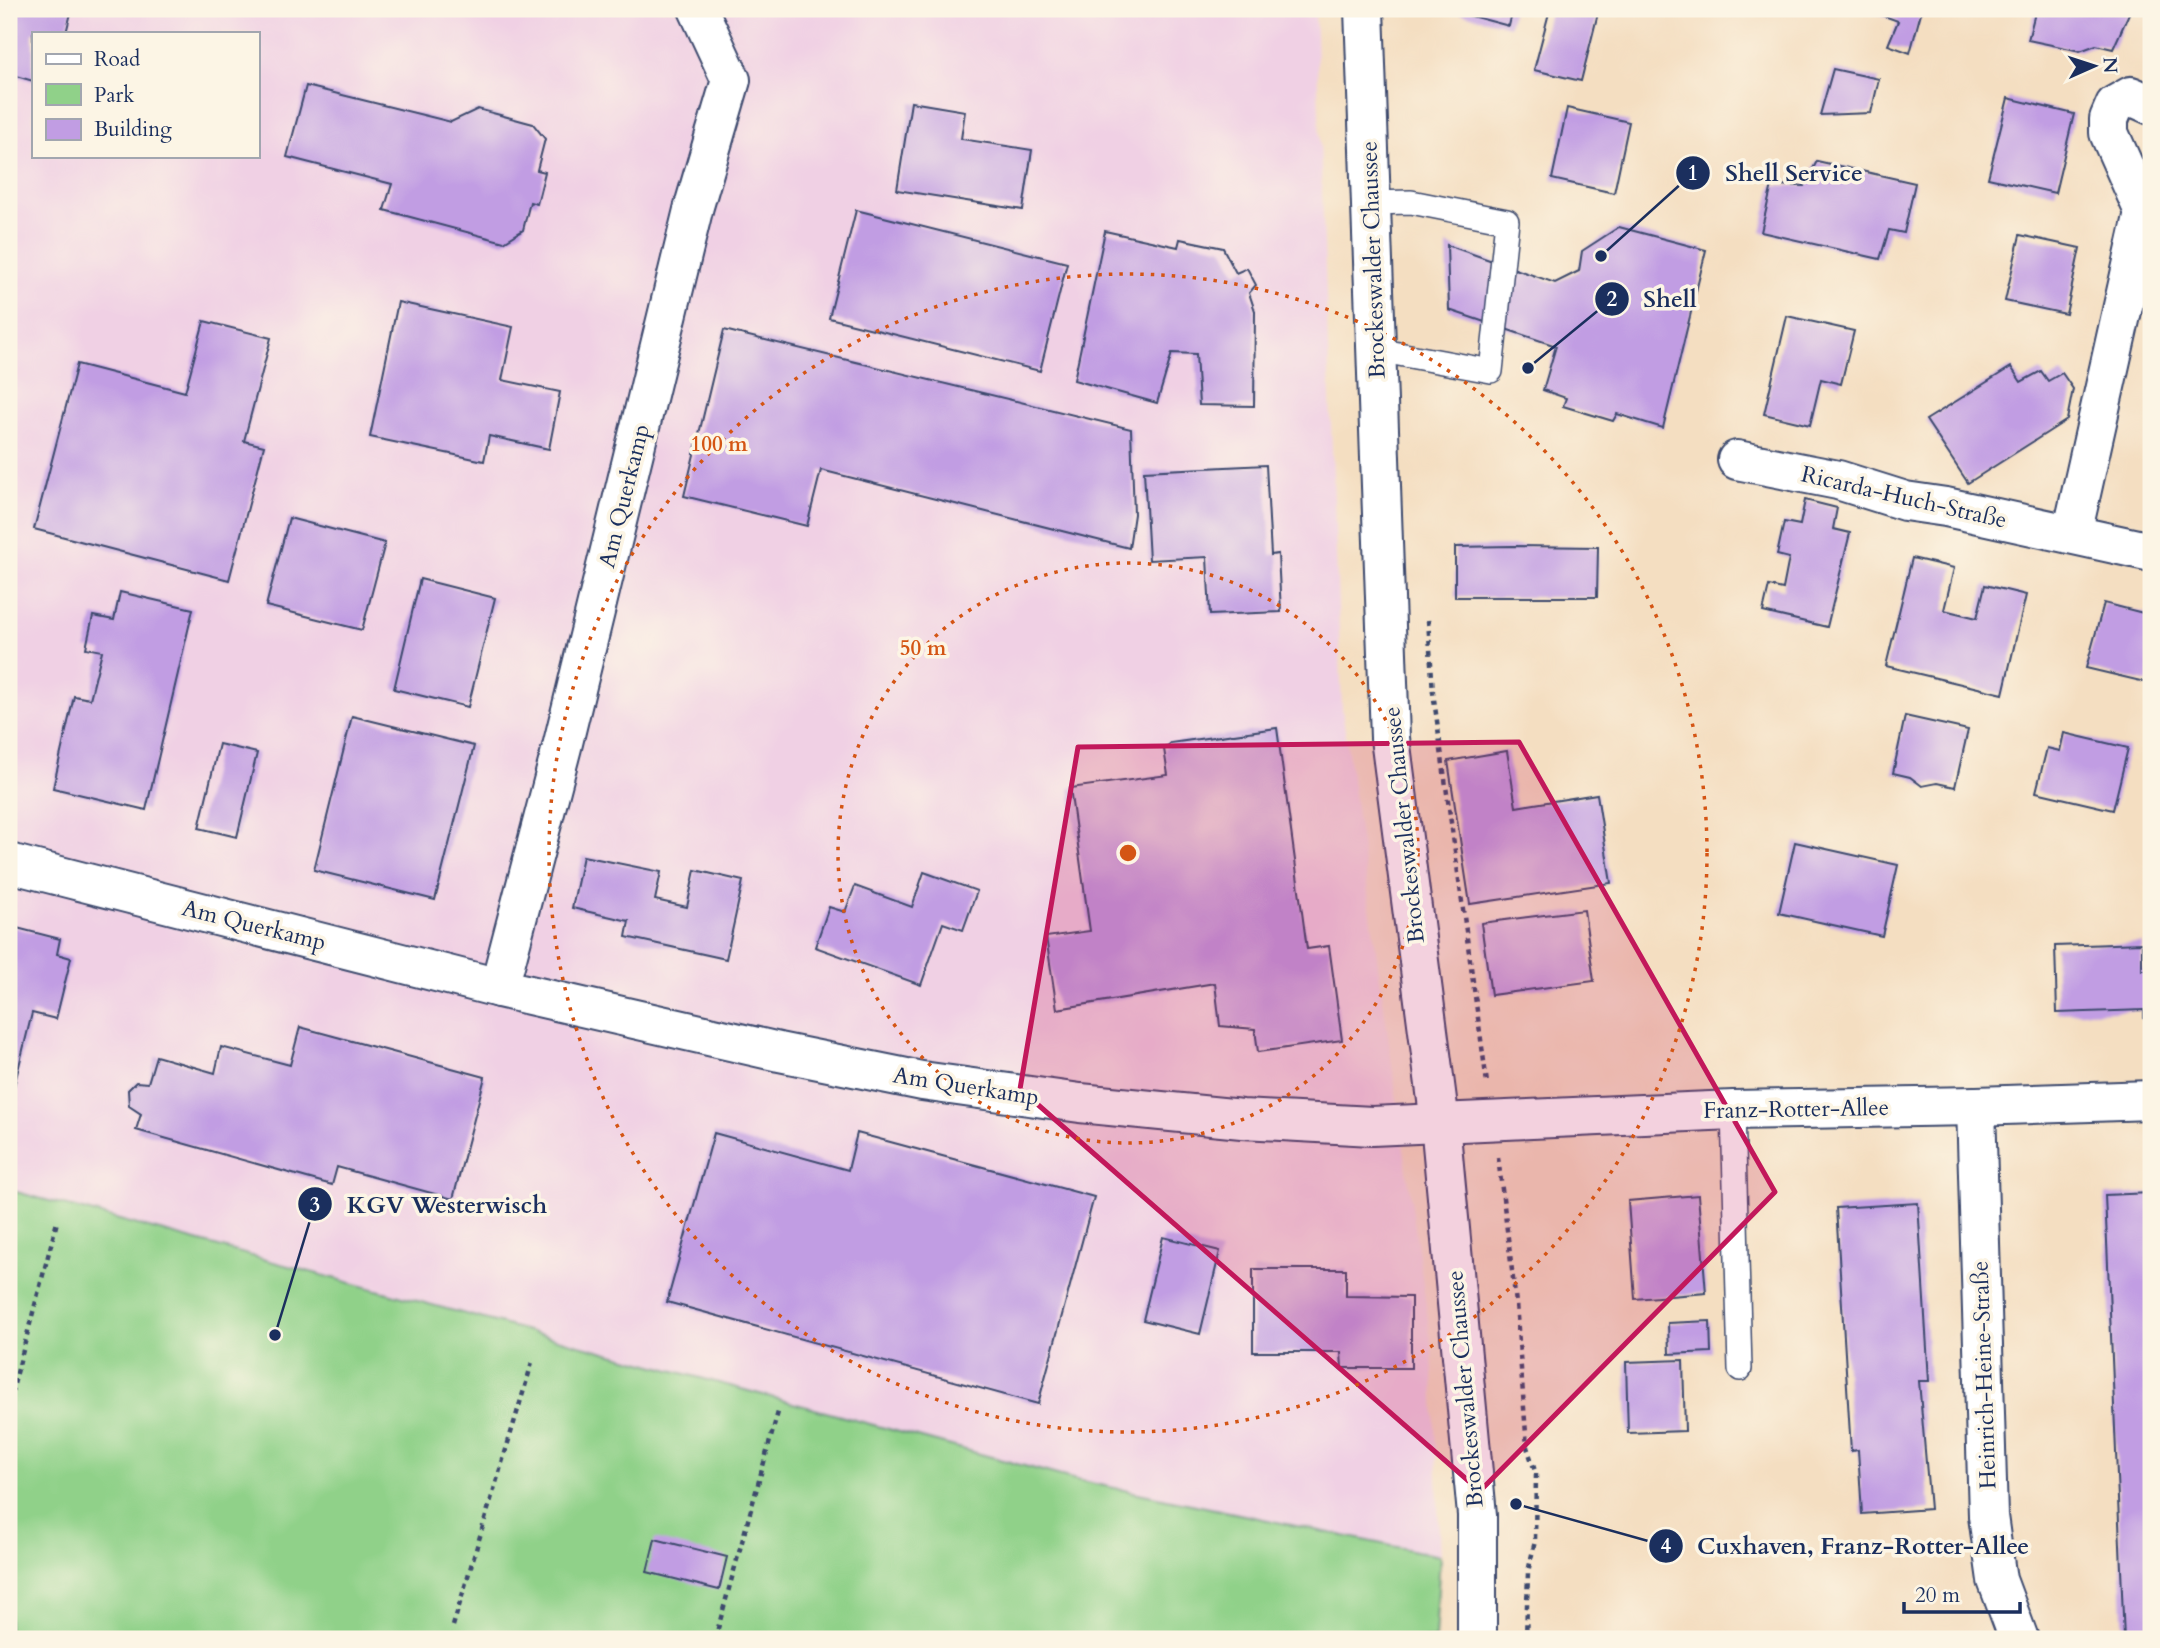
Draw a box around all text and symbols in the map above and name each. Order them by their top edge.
legend [32,32,259,158]
north arrow [2058,32,2128,102]
text: Road [94,45,140,74]
text: N [2097,56,2123,75]
text: Park [94,81,135,110]
text: Building [94,115,172,144]
street label: Brockeswalder Chaussee [1353,141,1393,379]
callout: Shell Service [1676,150,1876,195]
text: Shell Service [1725,157,1863,190]
text: 1 [1688,159,1698,188]
callout: Shell [1594,276,1711,321]
text: Shell [1643,283,1697,316]
text: 2 [1607,285,1618,314]
street label: Am Querkamp [591,421,657,571]
text: 100 m [690,430,748,459]
street label: Ricarda-Huch-Straße [1798,458,2010,536]
text: 50 m [900,634,947,663]
street label: Brockeswalder Chaussee [1376,705,1432,945]
centre of rings [1116,841,1140,865]
street label: Am Querkamp [179,892,329,958]
street label: Am Querkamp [891,1059,1041,1113]
street label: Franz-Rotter-Allee [1703,1092,1889,1126]
callout: KGV Westerwisch [298,1182,561,1227]
text: KGV Westerwisch [347,1189,547,1222]
text: 3 [310,1191,320,1220]
street label: Heinrich-Heine-Straße [1965,1260,2003,1490]
street label: Brockeswalder Chaussee [1439,1269,1491,1509]
callout: Cuxhaven, Franz-Rotter-Allee [1648,1523,2043,1568]
text: Cuxhaven, Franz-Rotter-Allee [1697,1530,2029,1563]
text: 4 [1661,1532,1672,1561]
scale bar [1904,1571,2020,1615]
text: 20 m [1915,1581,1960,1610]

